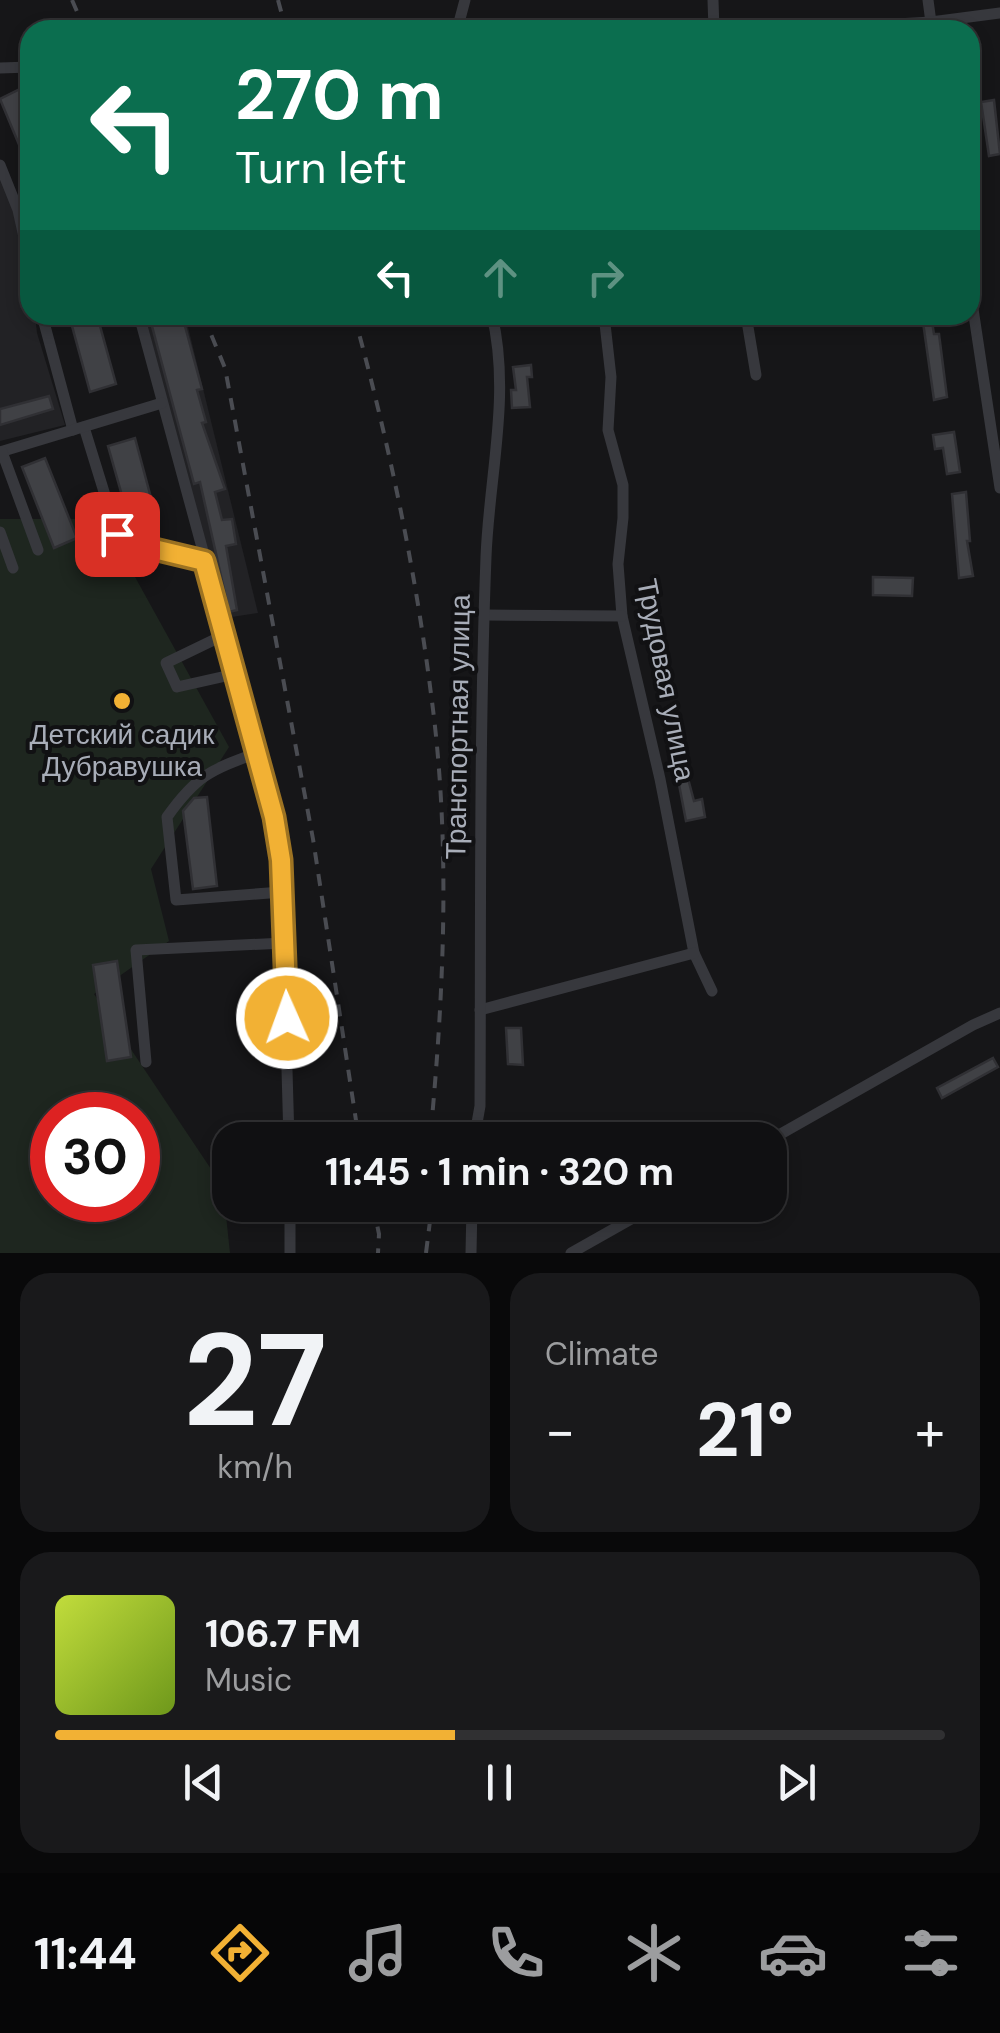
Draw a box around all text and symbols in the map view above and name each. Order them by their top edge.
text: 270 m [235,50,444,141]
icon: left [70,60,200,190]
text: Turn left [235,138,407,197]
icon: left [368,250,423,305]
icon: ahead [473,250,528,305]
icon: right [578,250,633,305]
pin [75,492,160,577]
icon: arrive [90,507,145,562]
street label: Трудовая улица [628,576,704,785]
street label: Транспортная улица [437,594,479,860]
marker: Детский садик Дубравушка [111,690,133,712]
place label: Детский садик Дубравушка [30,716,215,785]
position arrow [235,966,339,1070]
speed limit sign: 30 [30,1092,160,1222]
text: 11:45 · 1 min · 320 m [325,1147,674,1197]
text: 27 [183,1296,327,1465]
text: Climate [545,1333,659,1375]
text: 21° [696,1382,794,1479]
text: − [545,1395,575,1467]
text: + [915,1395,945,1467]
text: km/h [217,1446,293,1488]
text: 106.7 FM [205,1609,361,1659]
text: Music [205,1659,292,1701]
icon: previous [176,1755,231,1810]
icon: pause [472,1755,527,1810]
icon: next [769,1755,824,1810]
icon: directions [205,1918,275,1988]
icon: music [343,1918,413,1988]
icon: phone [481,1918,551,1988]
icon: climate [619,1918,689,1988]
icon: car [758,1918,828,1988]
icon: filters [896,1918,966,1988]
text: 11:44 [34,1924,137,1983]

